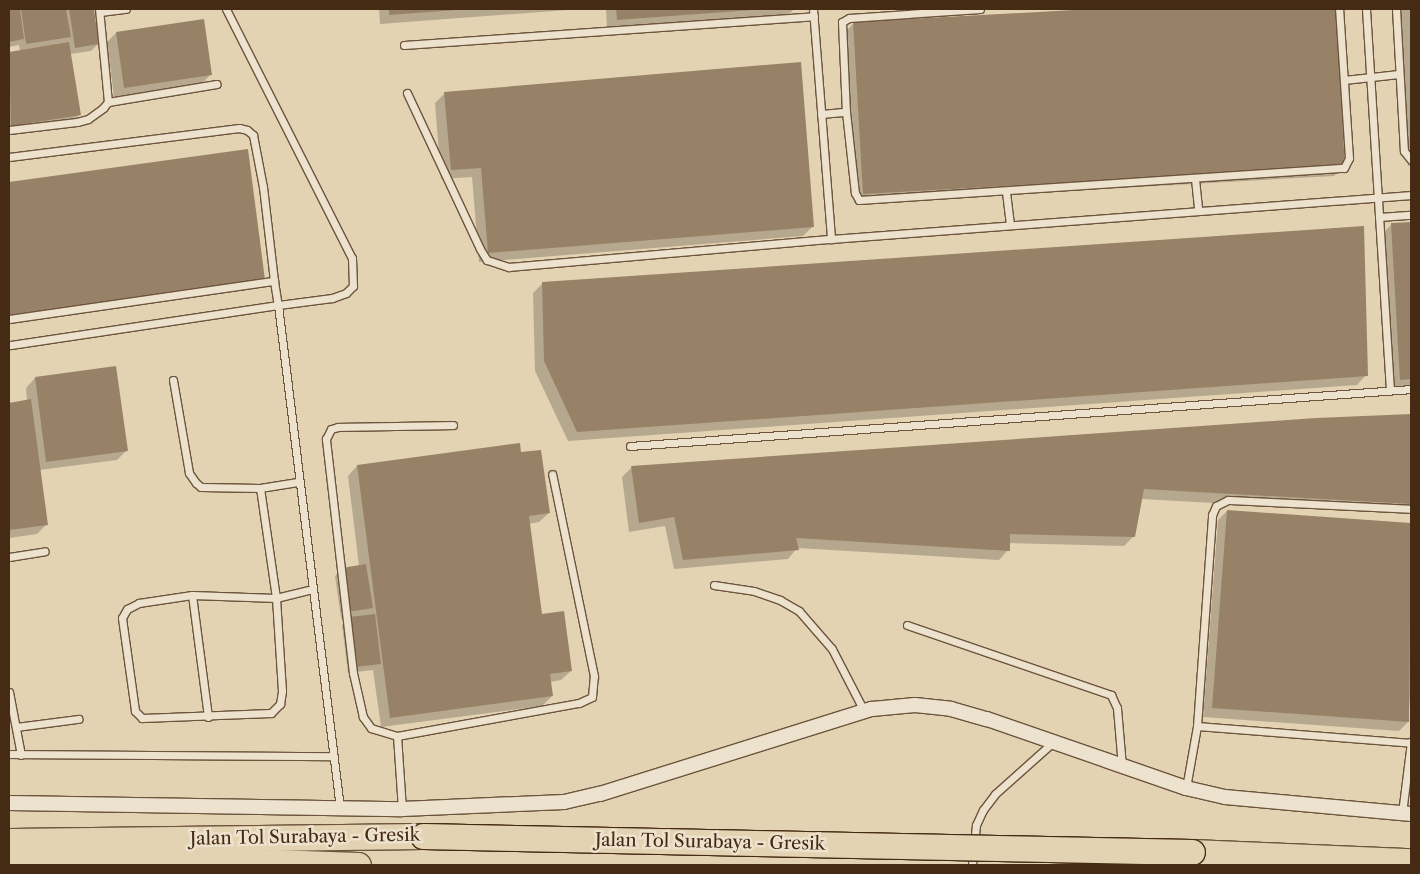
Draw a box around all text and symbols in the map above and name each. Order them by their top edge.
street label: Jalan Tol Surabaya - Gresik [189,824,421,850]
street label: Jalan Tol Surabaya - Gresik [594,829,826,855]

